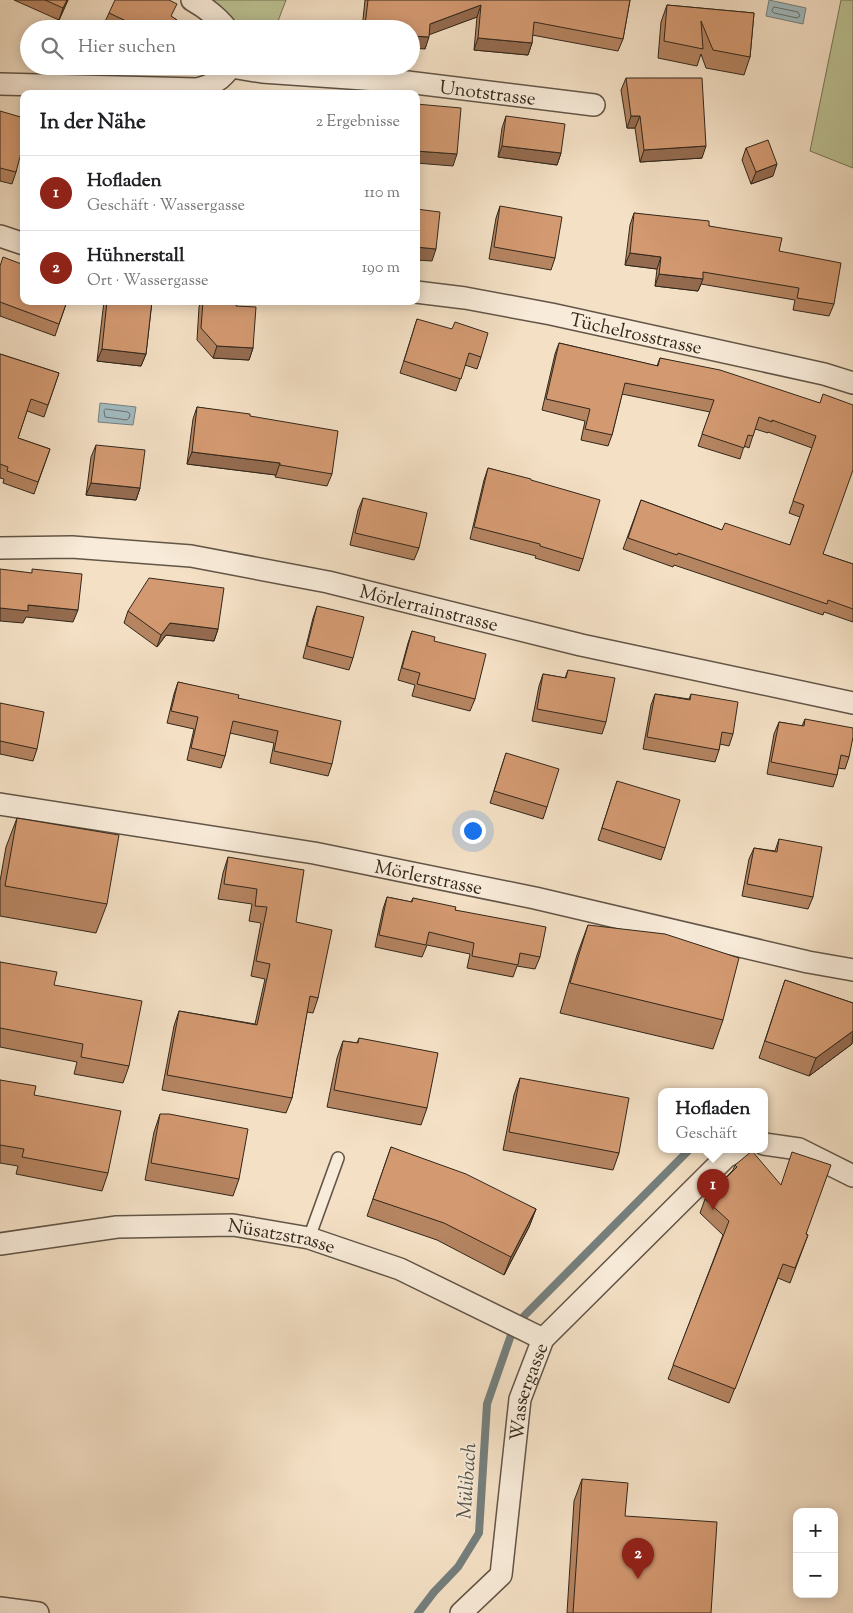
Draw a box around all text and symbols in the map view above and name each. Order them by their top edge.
search box [20,20,420,75]
icon: search [38,34,66,62]
text: Hier suchen [78,34,176,61]
street label: Unotstrasse [438,75,537,114]
text: In der Nähe [40,108,146,138]
text: 2 Ergebnisse [316,111,400,134]
text: Hofladen [87,168,162,195]
text: 1 [53,182,59,205]
text: 110 m [364,182,400,205]
text: Geschäft · Wassergasse [87,195,245,218]
text: Hühnerstall [87,243,184,270]
text: 2 [52,257,60,280]
text: 190 m [362,257,400,280]
text: Ort · Wassergasse [87,270,208,293]
street label: Tüchelrosstrasse [567,308,704,363]
street label: Mörlerrainstrasse [356,579,501,640]
your location [460,818,486,844]
street label: Mörlerstrasse [372,855,485,903]
popup [658,1088,768,1153]
text: Hofladen [676,1096,750,1123]
text: Geschäft [676,1123,737,1146]
pin: 1 [697,1169,729,1210]
street label: Nüsatzstrasse [225,1213,339,1262]
street label: Wassergasse [505,1339,556,1442]
water label: Mülibach [451,1442,486,1520]
map controls [793,1508,838,1598]
button: + [793,1508,838,1553]
pin: 2 [622,1538,654,1579]
button: − [793,1553,838,1598]

